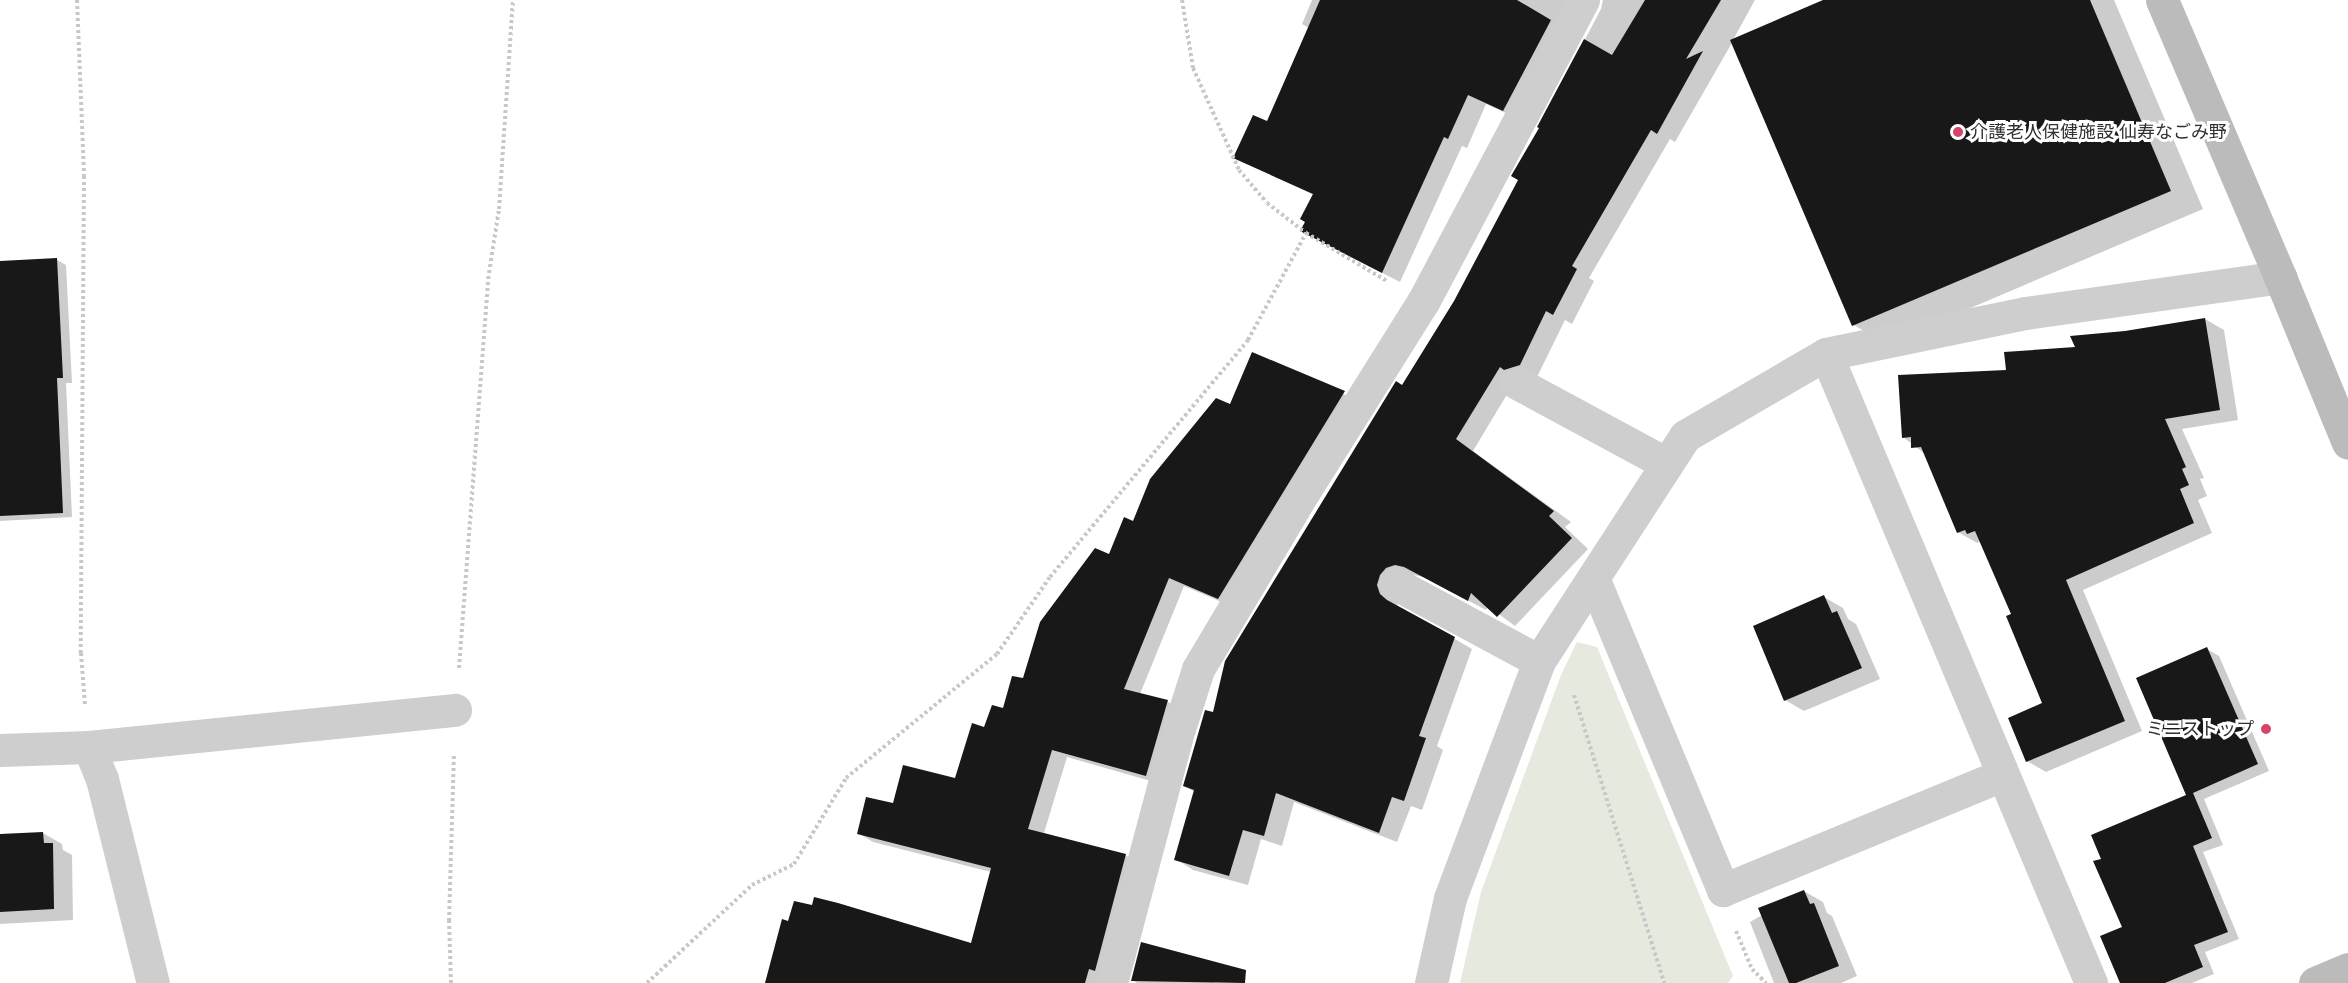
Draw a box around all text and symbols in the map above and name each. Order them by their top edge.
place label: 介護老人保健施設 仙寿なごみ野 [1970,121,2227,143]
marker: 介護老人保健施設 仙寿なごみ野 [1951,125,1965,139]
place label: ミニストップ [2146,718,2254,740]
marker: ミニストップ [2259,722,2273,736]

